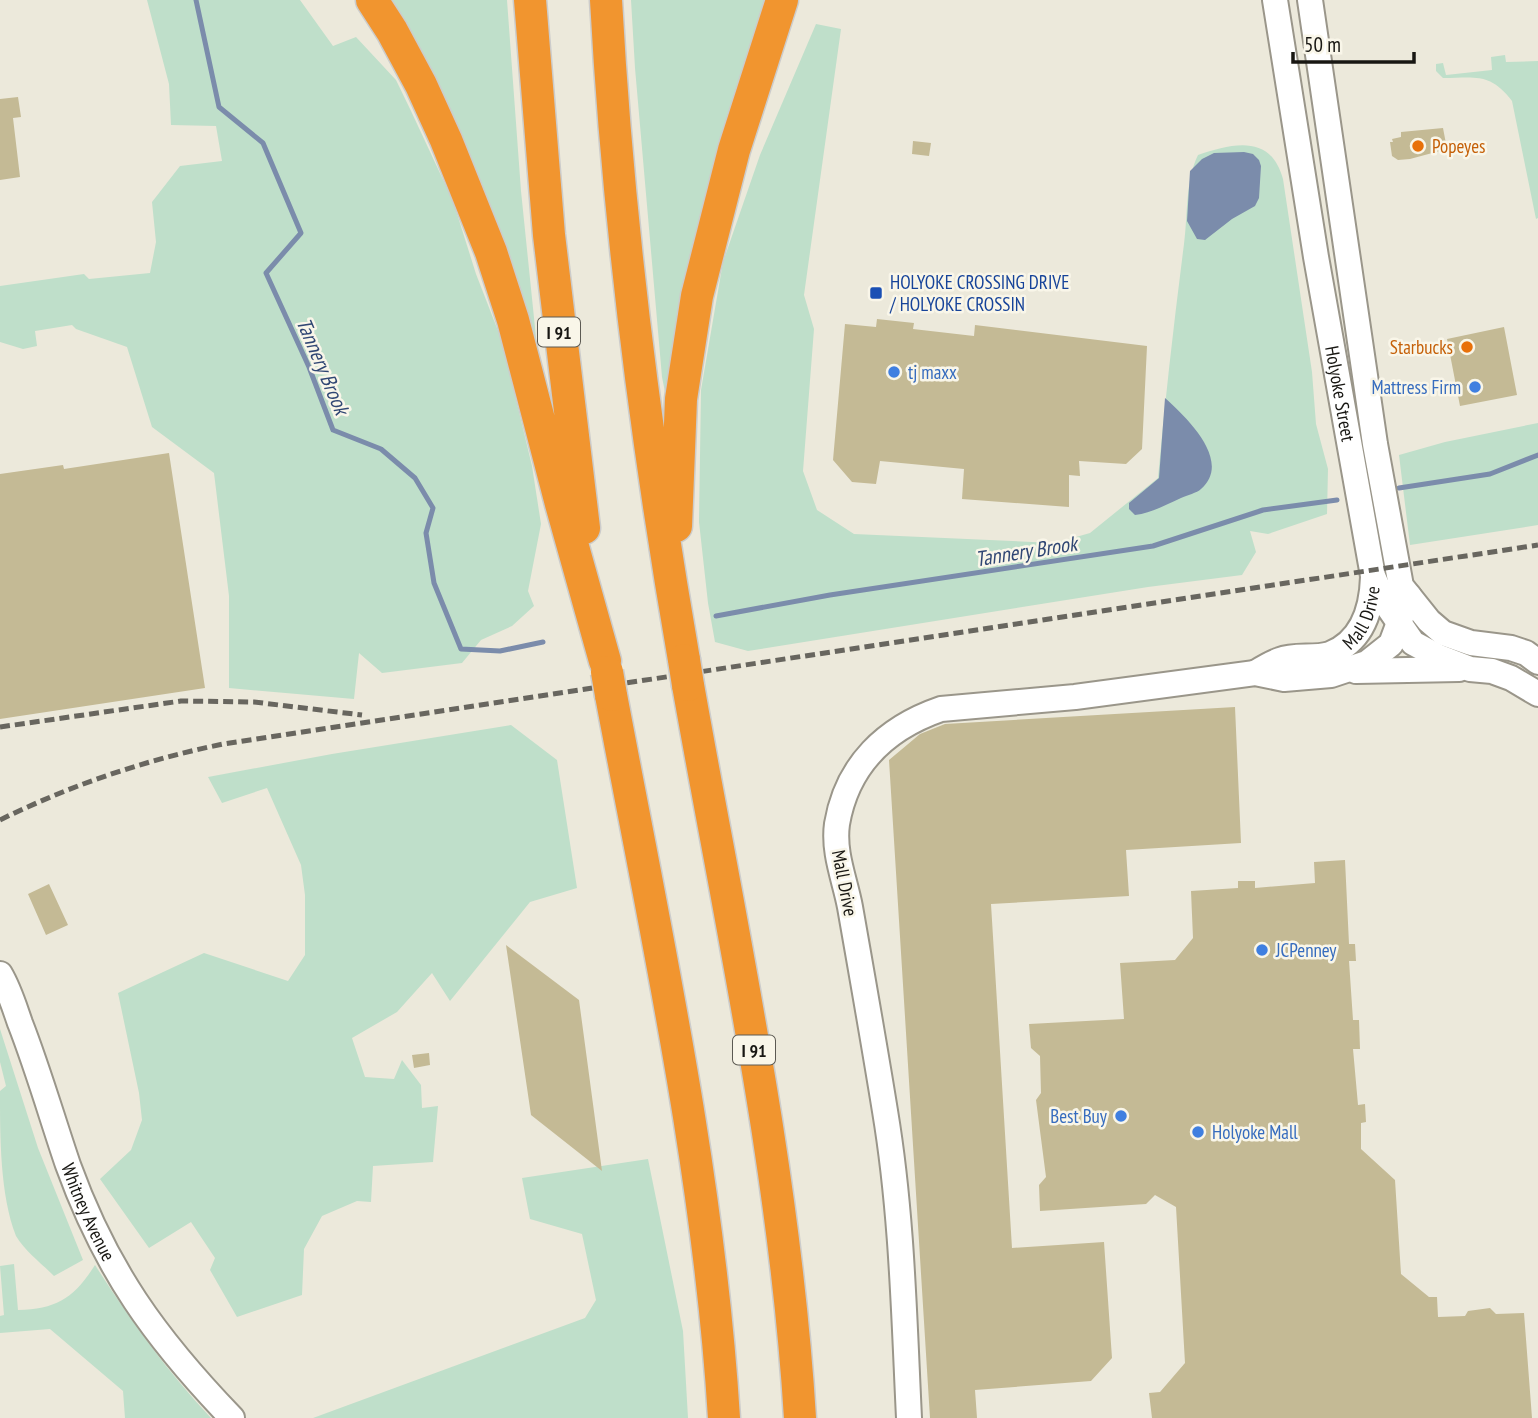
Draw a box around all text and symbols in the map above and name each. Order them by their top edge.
scale bar [1293,21,1414,65]
text: 50 m [1304,31,1341,58]
place label: Popeyes [1432,134,1485,158]
marker: Popeyes [1410,138,1426,154]
place label: HOLYOKE CROSSING DRIVE / HOLYOKE CROSSIN [889,270,1069,316]
marker: HOLYOKE CROSSING DRIVE / HOLYOKE CROSSIN [868,285,884,301]
water label: Tannery Brook [291,314,357,421]
road number: I 91 [538,318,580,346]
place label: Starbucks [1390,335,1453,359]
marker: Starbucks [1459,339,1475,355]
street label: Holyoke Street [1320,344,1361,444]
place label: tj maxx [908,360,957,384]
marker: tj maxx [886,364,902,380]
place label: Mattress Firm [1371,375,1461,399]
marker: Mattress Firm [1467,379,1483,395]
water label: Tannery Brook [973,529,1082,572]
street label: Mall Drive [1337,585,1384,654]
street label: Mall Drive [827,848,863,918]
place label: JCPenney [1275,938,1337,962]
marker: JCPenney [1254,942,1270,958]
road number: I 91 [733,1036,775,1064]
place label: Best Buy [1050,1104,1108,1128]
marker: Best Buy [1113,1108,1129,1124]
place label: Holyoke Mall [1212,1120,1298,1144]
marker: Holyoke Mall [1190,1124,1206,1140]
street label: Whitney Avenue [56,1160,121,1265]

